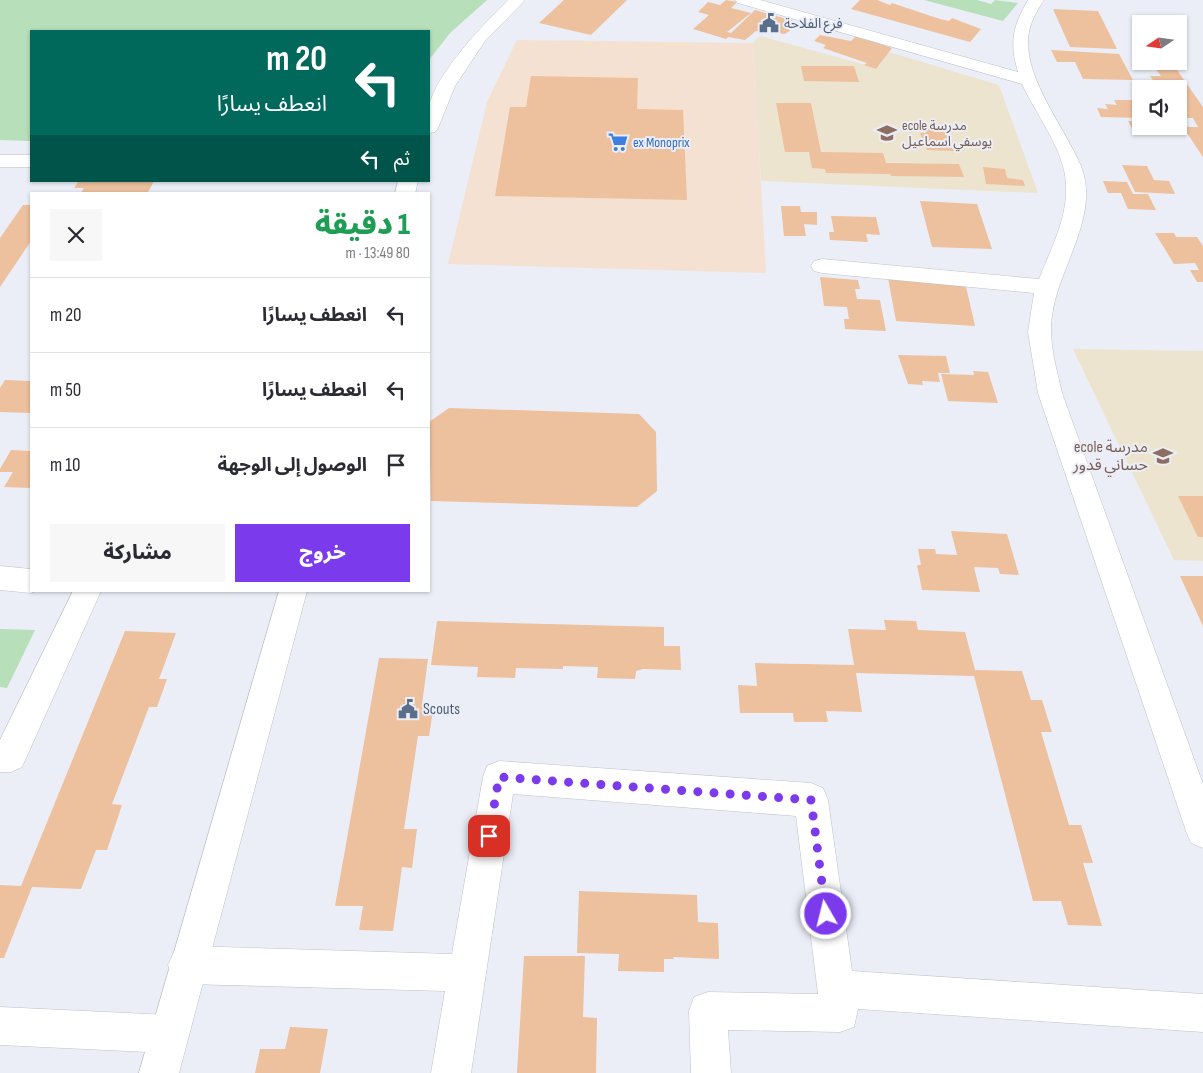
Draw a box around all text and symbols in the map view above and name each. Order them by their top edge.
public building icon: فرع الفلاحة [758,12,780,34]
place label: فرع الفلاحة [784,15,842,34]
north arrow [1132,15,1188,70]
map controls [1132,15,1187,135]
text: 20 m [266,38,327,81]
icon: left [345,50,410,115]
button: sound [1132,80,1187,135]
text: انعطف يسارًا [217,91,327,118]
place label: ecole مدرسة يوسفي اسماعيل [902,117,992,152]
school or university icon: ecole مدرسة يوسفي اسماعيل [876,122,898,144]
supermarket icon: ex Monoprix [607,131,629,153]
place label: ex Monoprix [633,134,690,151]
icon: left [356,145,384,173]
text: ثم [394,148,410,171]
text: 1 دقيقة [315,207,410,243]
button: close [50,209,102,261]
text: 80 m · 13:49 [346,244,410,263]
icon: left [382,301,410,329]
text: 20 m [50,304,82,327]
text: انعطف يسارًا [262,304,367,327]
icon: left [382,376,410,404]
text: 50 m [50,379,81,402]
text: انعطف يسارًا [262,379,367,402]
place label: ecole مدرسة حساني قدور [1072,438,1148,476]
school or university icon: ecole مدرسة حساني قدور [1152,445,1174,467]
icon: arrive [382,451,410,479]
text: 10 m [50,454,80,477]
text: الوصول إلى الوجهة [218,454,367,477]
button: مشاركة [50,524,225,582]
button: خروج [235,524,410,582]
public building icon: Scouts [397,698,419,720]
place label: Scouts [423,700,460,719]
pin [468,815,510,857]
icon: arrive [475,822,503,850]
position arrow [799,887,851,939]

